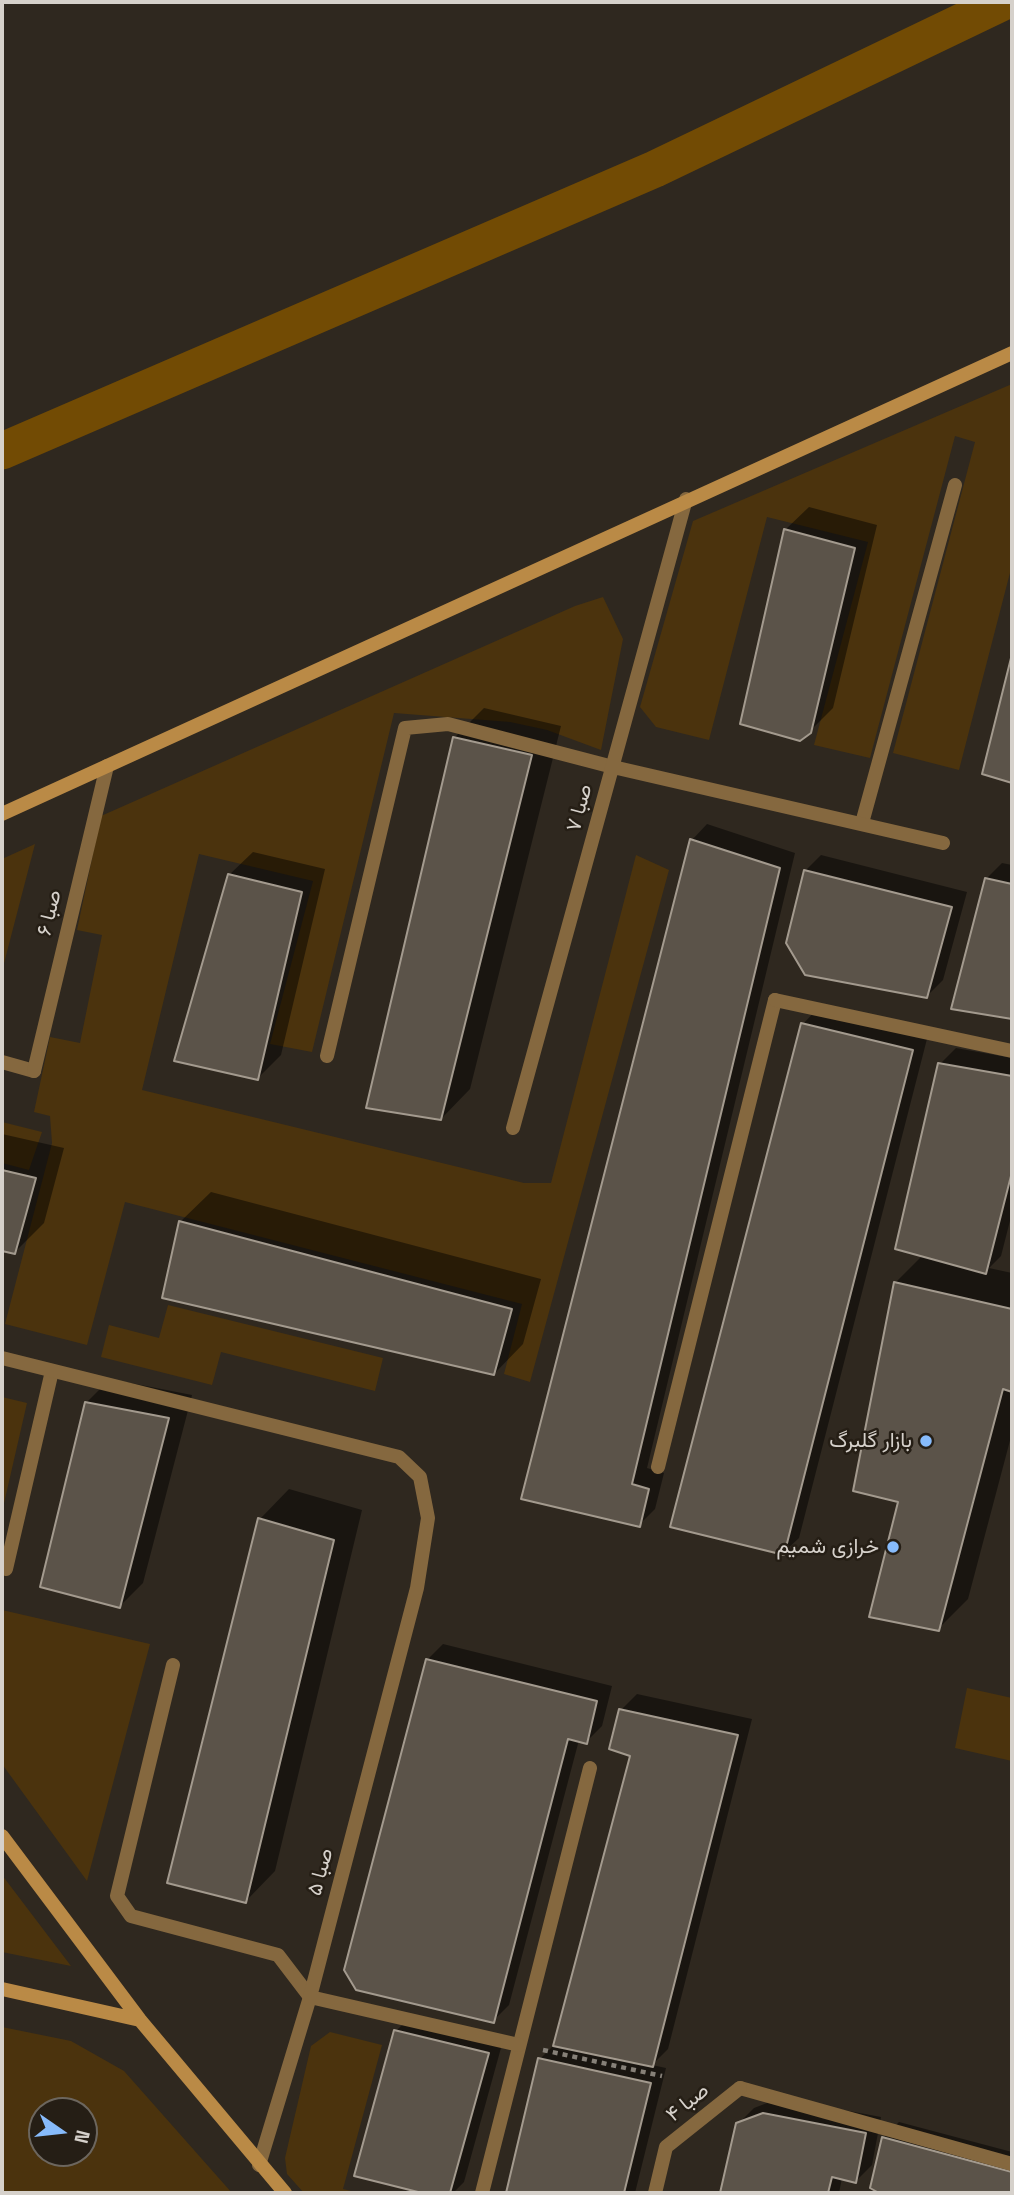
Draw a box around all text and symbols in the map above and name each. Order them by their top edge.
street label: صبا ۷ [562,782,598,834]
street label: صبا ۶ [32,888,68,938]
place label: بازار گلبرگ [829,1428,912,1454]
marker: بازار گلبرگ [918,1433,934,1449]
place label: خرازی شمیم [776,1534,879,1560]
marker: خرازی شمیم [885,1539,901,1555]
street label: صبا ۵ [303,1845,339,1899]
street label: صبا ۴ [662,2078,714,2128]
north arrow [28,2097,98,2167]
text: N [68,2128,96,2146]

